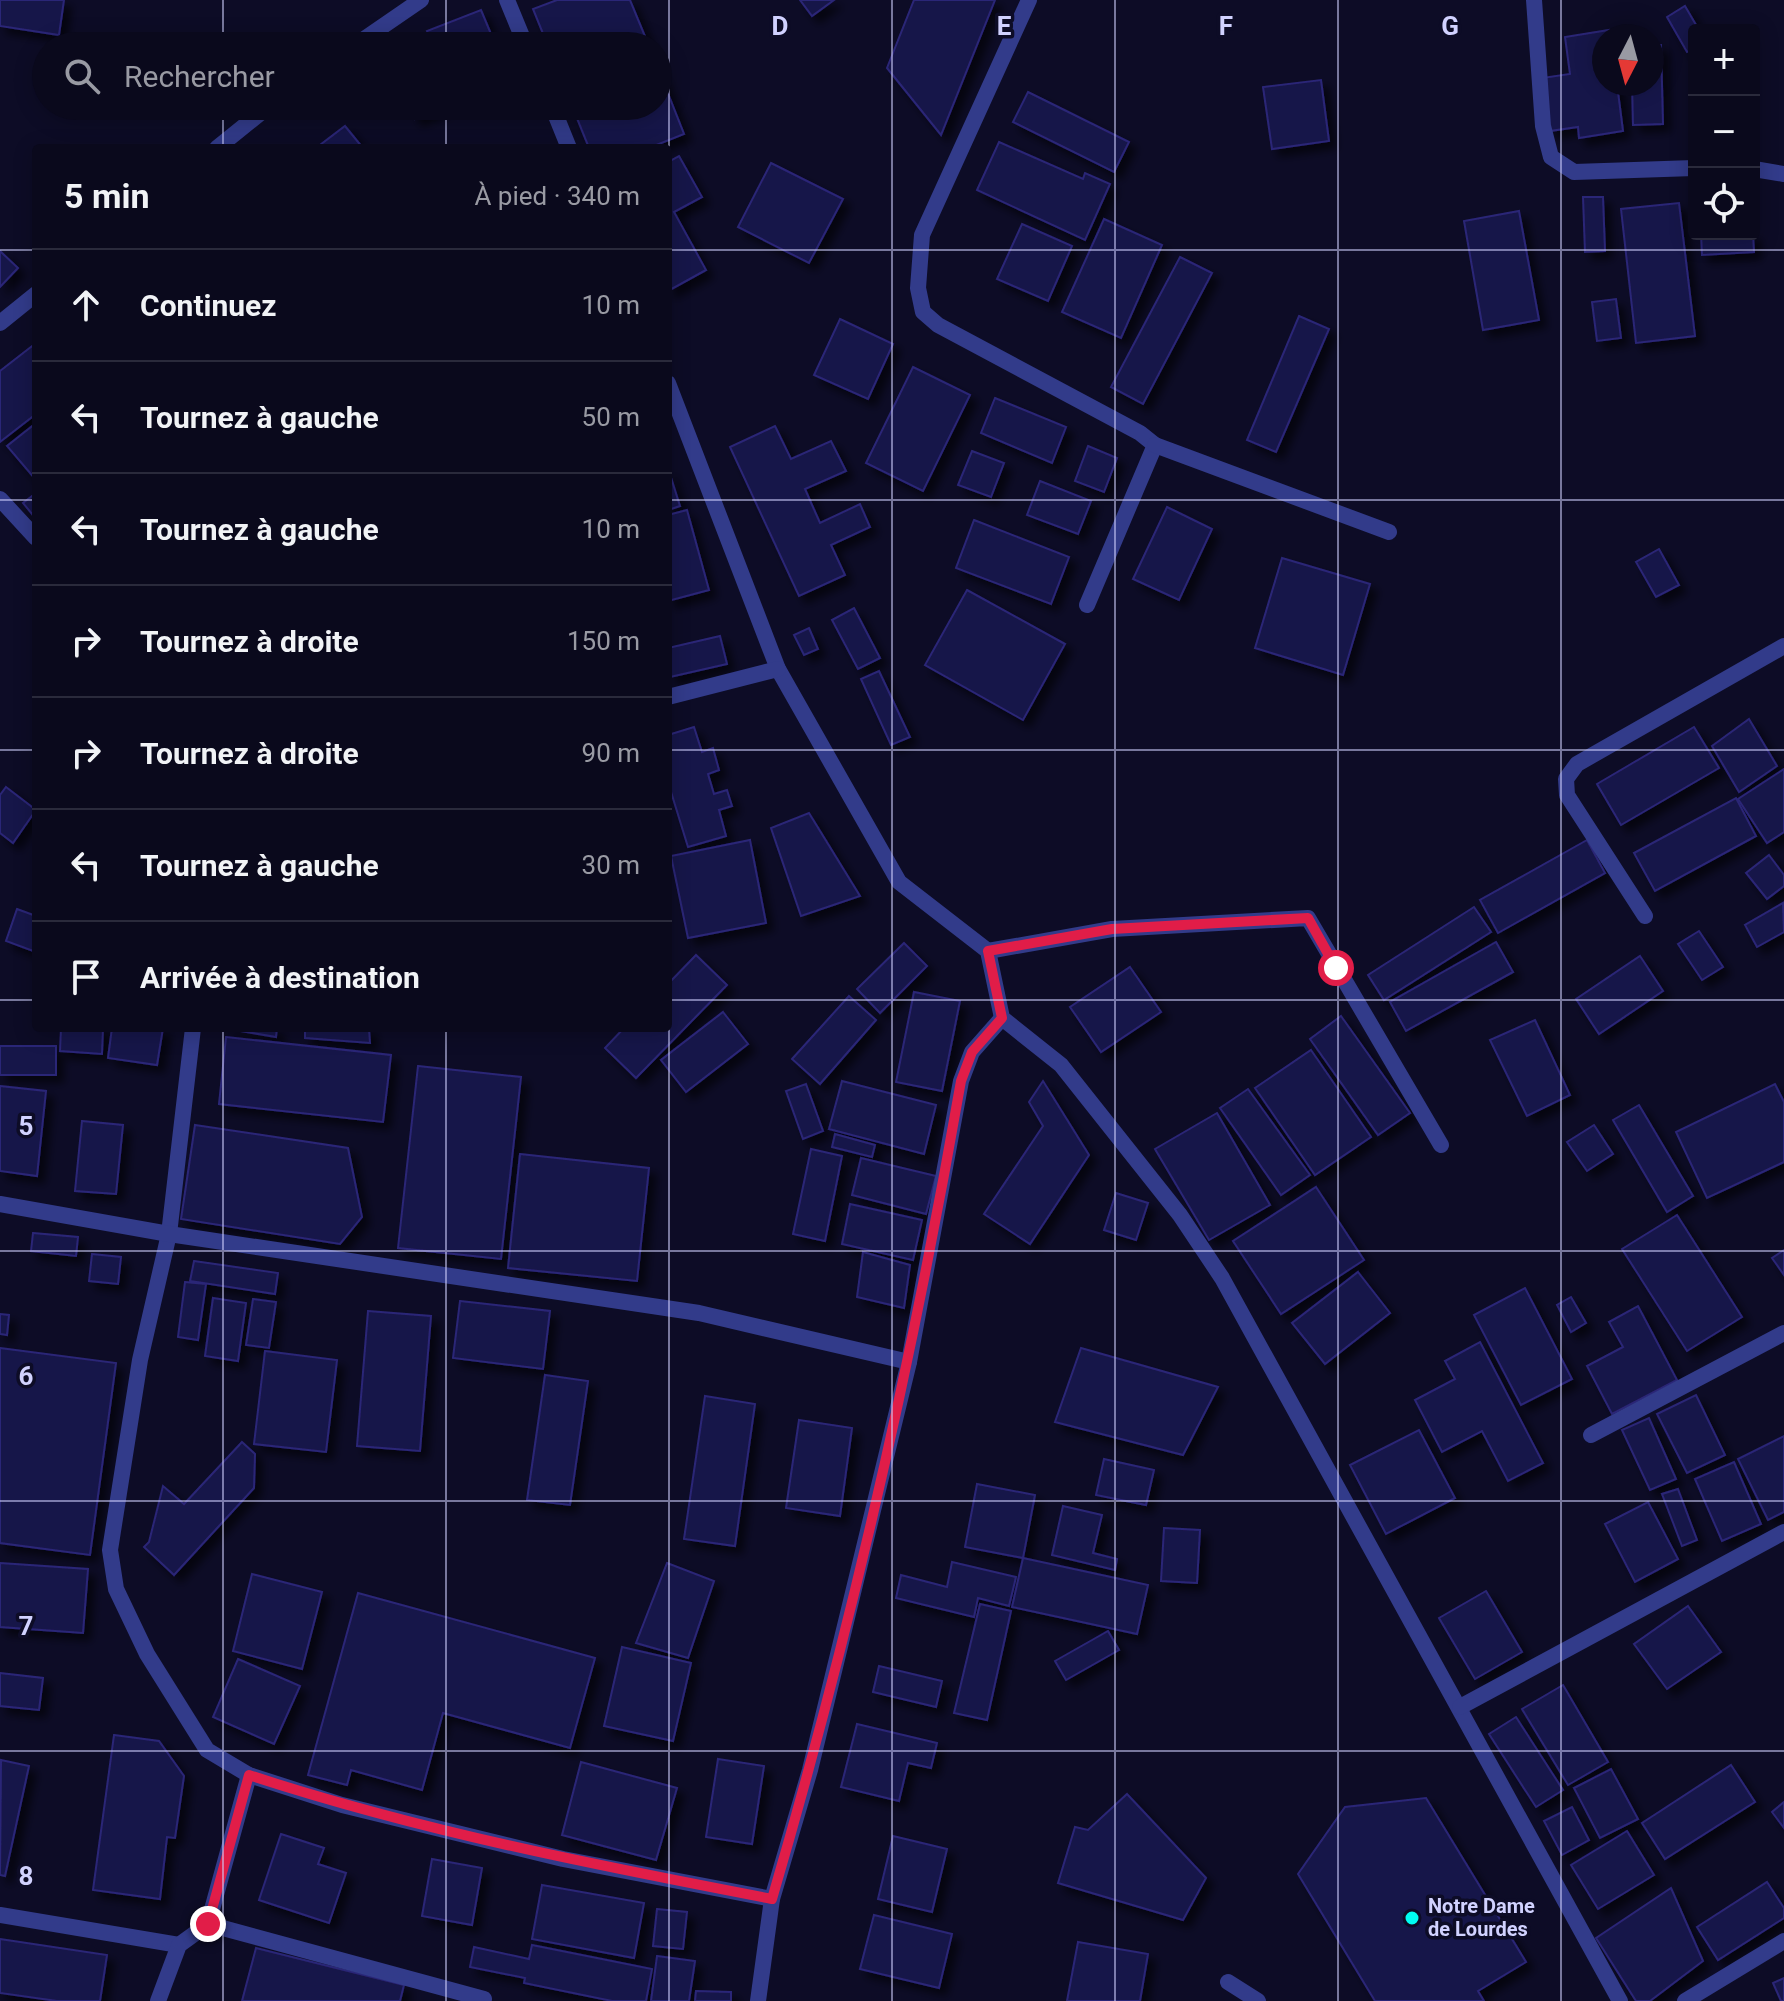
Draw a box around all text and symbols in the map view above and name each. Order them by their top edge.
text: D [772,11,788,41]
text: E [997,11,1012,41]
text: F [1219,11,1233,41]
text: G [1441,11,1459,41]
north arrow [1592,24,1664,96]
map controls [1688,24,1760,240]
button: + [1688,24,1760,96]
search box [32,32,672,120]
icon: search [60,54,104,98]
text: Rechercher [124,59,275,94]
button: − [1688,96,1760,168]
button: locate [1688,168,1760,240]
text: 5 min [64,176,149,216]
text: À pied · 340 m [474,181,640,211]
icon: ahead [64,283,108,327]
text: Continuez [140,288,277,323]
text: 10 m [582,290,640,320]
icon: left [64,395,108,439]
text: Tournez à gauche [140,400,379,435]
text: 50 m [582,402,640,432]
icon: left [64,507,108,551]
text: Tournez à gauche [140,512,379,547]
text: 10 m [582,514,640,544]
icon: right [64,619,108,663]
text: Tournez à droite [140,624,359,659]
text: 150 m [567,626,640,656]
icon: right [64,731,108,775]
text: Tournez à droite [140,736,359,771]
text: 90 m [582,738,640,768]
icon: left [64,843,108,887]
text: Tournez à gauche [140,848,379,883]
text: 30 m [582,850,640,880]
route start [1318,950,1354,986]
icon: arrive [64,955,108,999]
text: Arrivée à destination [140,960,420,995]
text: 5 [19,1111,33,1141]
text: 6 [19,1361,34,1391]
text: 7 [19,1611,33,1641]
text: 8 [19,1861,33,1891]
place label: Notre Dame de Lourdes [1428,1894,1535,1941]
route end [190,1906,226,1942]
marker: Notre Dame de Lourdes [1403,1909,1421,1927]

